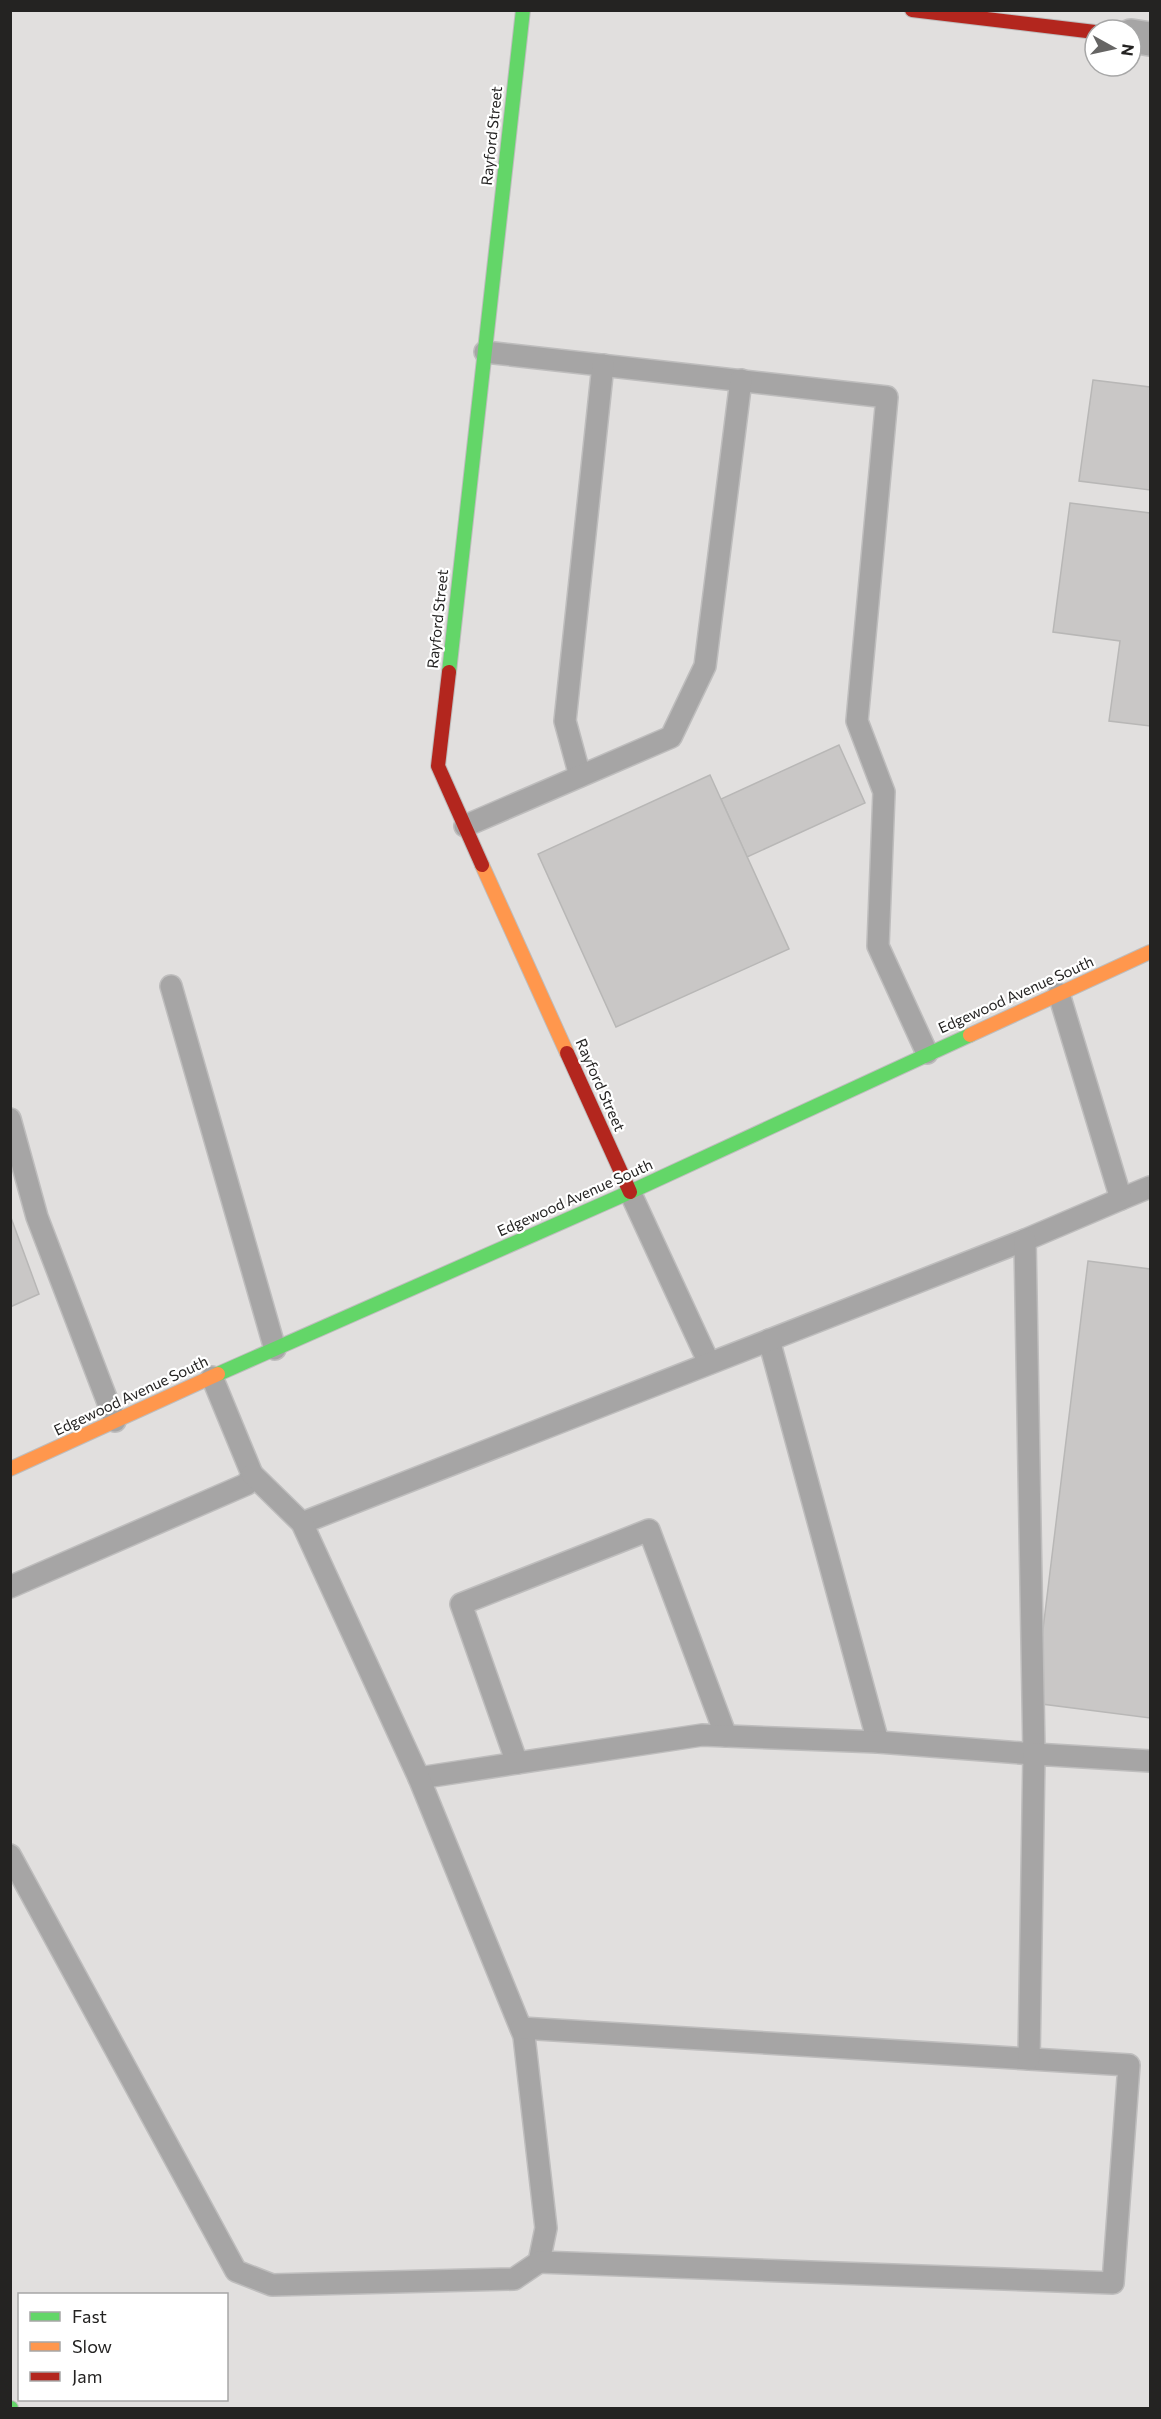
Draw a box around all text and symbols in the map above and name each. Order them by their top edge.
north arrow [1083,18,1143,78]
text: N [1118,43,1139,57]
street label: Rayford Street [477,85,505,186]
street label: Rayford Street [423,568,451,669]
street label: Edgewood Avenue South [935,952,1096,1037]
street label: Rayford Street [572,1035,629,1134]
street label: Edgewood Avenue South [494,1155,655,1240]
street label: Edgewood Avenue South [51,1351,211,1439]
legend [18,2293,228,2401]
text: Fast [72,2305,107,2327]
text: Slow [72,2335,112,2357]
text: Jam [72,2365,102,2387]

